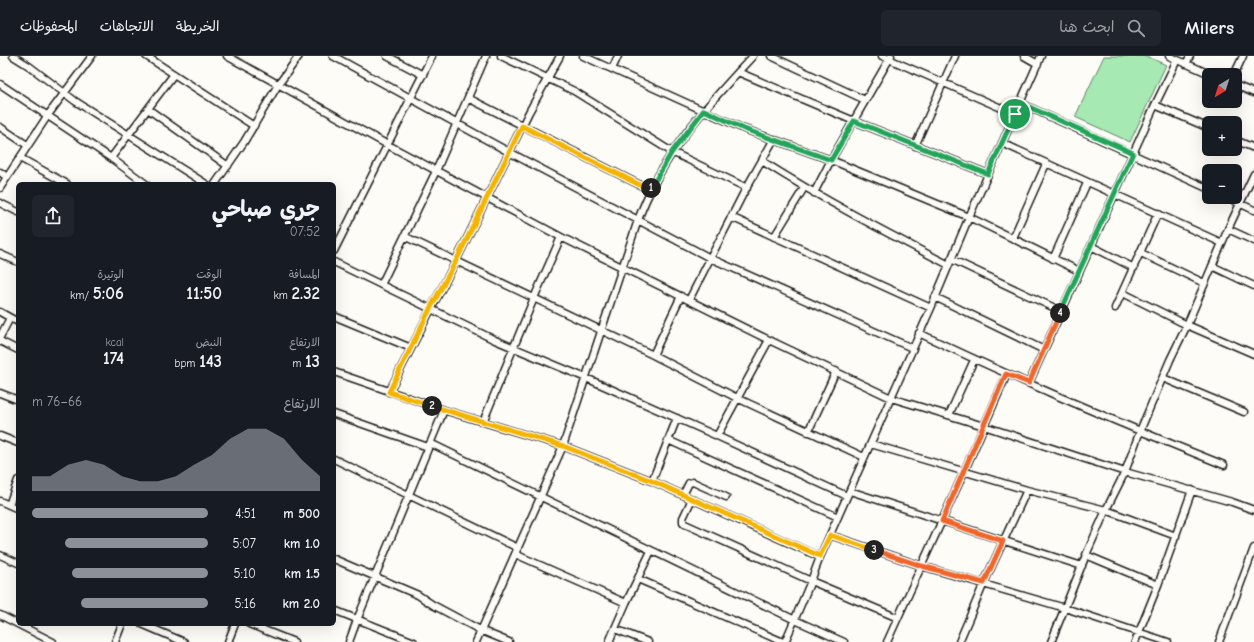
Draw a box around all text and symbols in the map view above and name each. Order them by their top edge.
search box [881,10,1161,46]
icon: search [1125,17,1147,39]
text: Milers [1185,17,1234,39]
text: المحفوظات [20,18,78,35]
text: الاتجاهات [100,18,154,35]
text: الخريطة [176,18,219,35]
text: ابحث هنا [1059,18,1115,36]
north arrow [1202,68,1242,108]
map controls [1202,68,1242,204]
pin [998,97,1032,131]
icon: arrive [1004,103,1026,125]
button: + [1202,116,1242,156]
button: − [1202,164,1242,204]
pin: 1 [641,178,661,198]
text: 1 [649,181,653,194]
button: share [32,195,74,237]
text: جري صباحي [212,196,320,222]
text: 07:52 [290,224,320,239]
text: الوتيرة [97,268,124,281]
text: الوقت [196,268,222,281]
text: المسافة [289,268,320,281]
text: 5:06 [93,284,124,303]
text: 11:50 [186,284,222,303]
text: 2.32 [292,284,320,303]
text: /km [70,289,93,302]
text: km [274,289,292,302]
pin: 4 [1050,303,1070,323]
text: 4 [1057,306,1063,319]
text: kcal [106,336,124,349]
text: النبض [196,336,222,349]
text: الارتفاع [289,336,320,349]
text: 174 [103,349,124,368]
text: 143 [199,352,222,371]
text: 13 [305,352,320,371]
text: bpm [175,357,199,370]
text: m [292,357,305,370]
text: 66–76 m [32,394,82,409]
text: الارتفاع [284,396,320,411]
pin: 2 [422,396,442,416]
text: 2 [429,399,435,412]
text: 4:51 [235,506,256,521]
text: 500 m [283,506,320,521]
text: 5:07 [233,536,256,551]
text: 1.0 km [284,536,320,551]
pin: 3 [864,540,884,560]
text: 3 [871,543,877,556]
text: 5:10 [234,566,256,581]
text: 1.5 km [284,566,320,581]
text: 5:16 [234,596,256,611]
text: 2.0 km [282,596,320,611]

